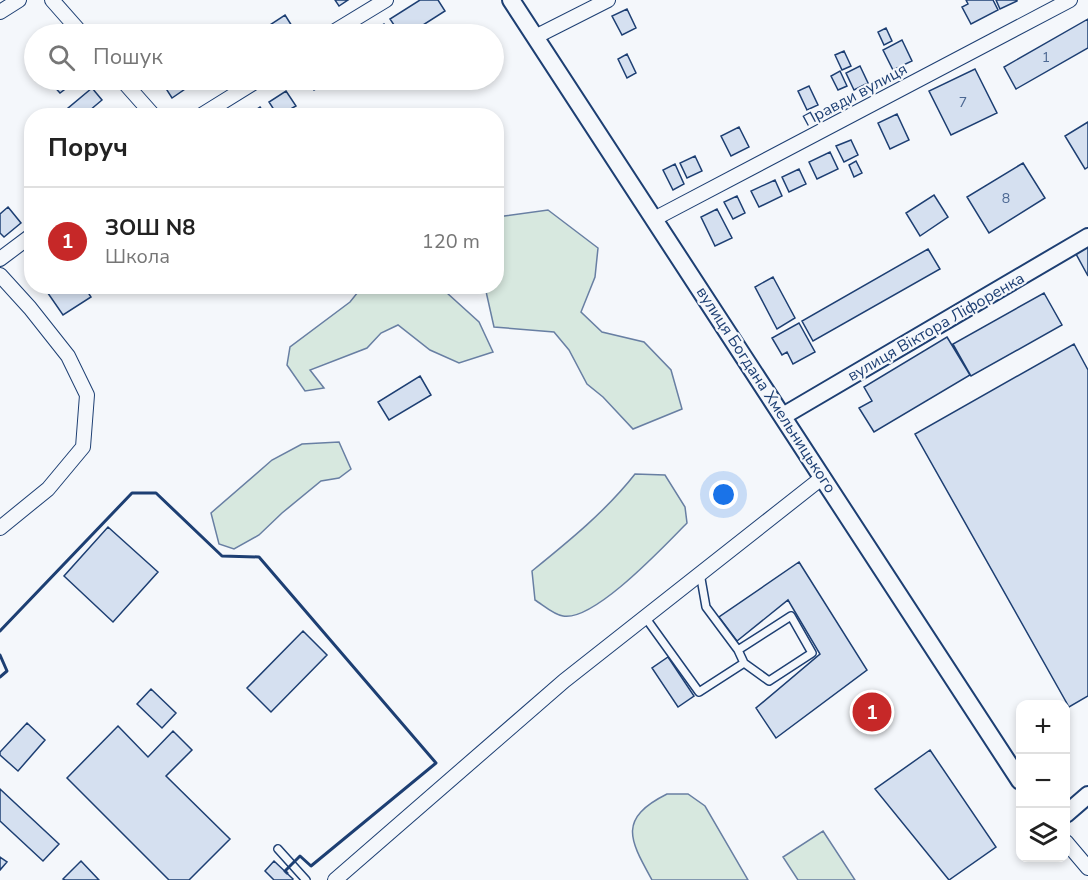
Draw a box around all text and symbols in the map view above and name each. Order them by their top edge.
search box [24,24,504,90]
icon: search [45,41,78,74]
text: Пошук [93,42,163,72]
house number: 1 [1042,48,1050,67]
street label: Правди вулиця [799,58,911,132]
house number: 7 [959,93,967,112]
text: Поруч [48,130,128,165]
house number: 8 [1002,189,1010,208]
text: ЗОШ N8 [105,213,195,243]
text: 1 [62,228,74,255]
text: 120 m [422,228,480,255]
text: Школа [105,243,170,270]
street label: вулиця Віктора Ліфоренка [843,267,1029,387]
street label: вулиця Богдана Хмельницького [691,282,841,498]
your location [709,480,738,509]
pin: 1 [852,690,892,734]
map controls [1016,700,1070,862]
button: + [1016,700,1070,754]
button: − [1016,754,1070,808]
button: layers [1016,808,1070,862]

